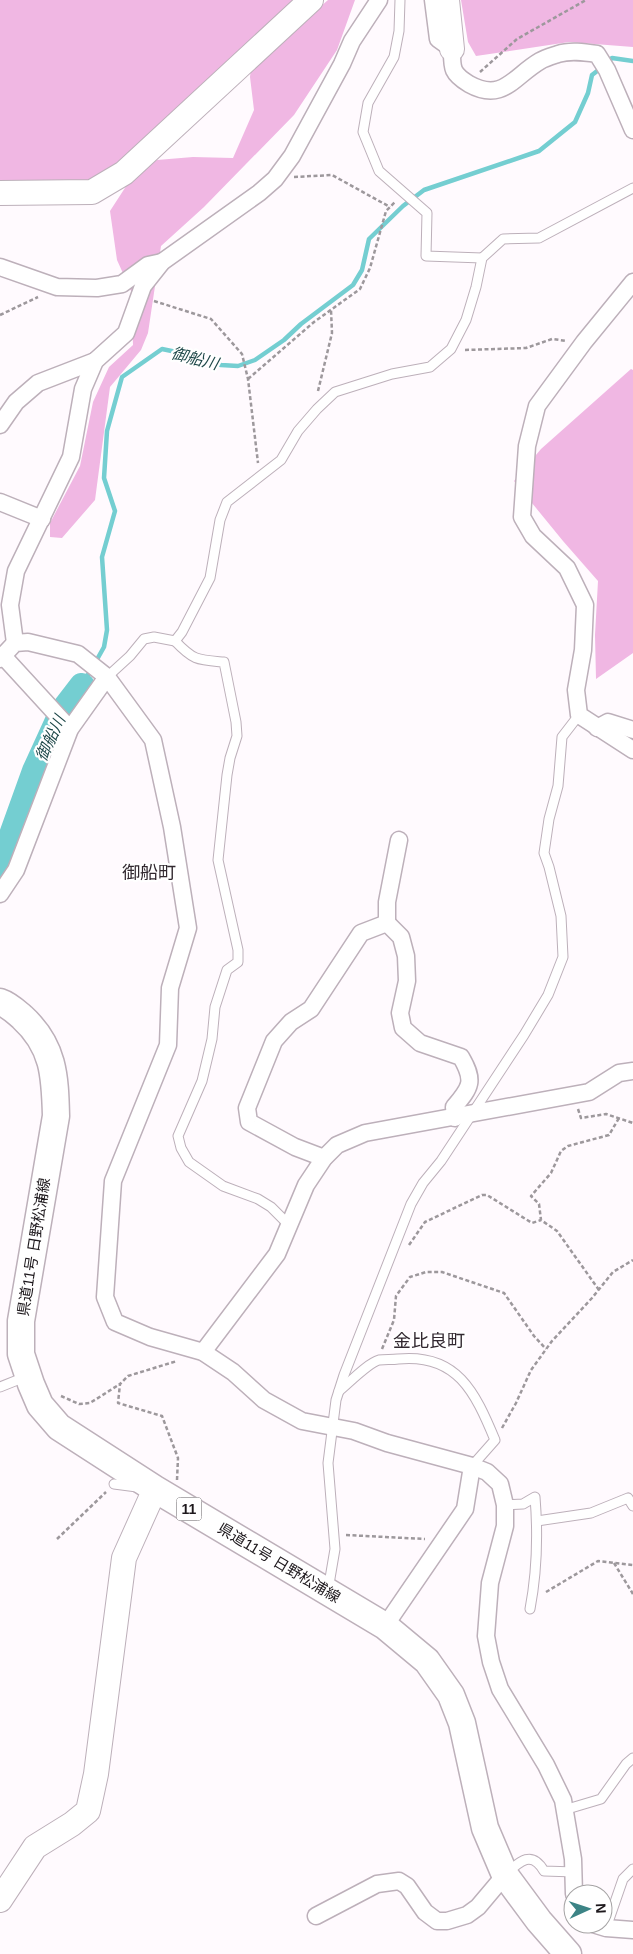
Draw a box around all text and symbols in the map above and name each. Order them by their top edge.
water label: 御船川 [170,344,222,373]
water label: 御船川 [33,711,69,764]
district label: 御船町 [122,863,176,883]
street label: 県道11号 日野松浦線 [14,1177,53,1317]
district label: 金比良町 [393,1331,465,1351]
road number: 11 [176,1498,202,1520]
street label: 県道11号 日野松浦線 [215,1519,344,1606]
north arrow [563,1884,613,1934]
text: N [593,1903,609,1914]

